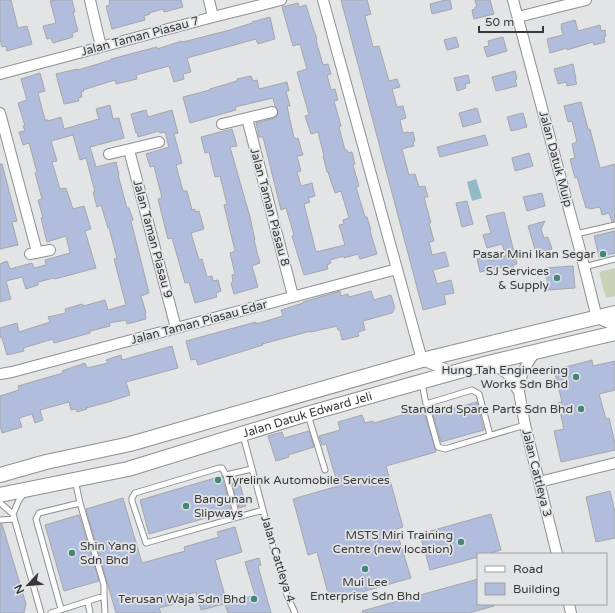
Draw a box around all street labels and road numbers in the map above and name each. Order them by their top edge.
street label: Jalan Taman Piasau 7 [79,13,201,59]
street label: Jalan Datuk Muip [536,109,576,209]
street label: Jalan Taman Piasau 8 [247,146,293,268]
street label: Jalan Taman Piasau 9 [130,178,176,300]
street label: Jalan Taman Piasau Edar [129,297,269,347]
street label: Jalan Datuk Edward Jeli [241,389,374,440]
street label: Jalan Cattleya 3 [519,428,555,518]
street label: Jalan Cattleya 4 [258,514,298,605]

